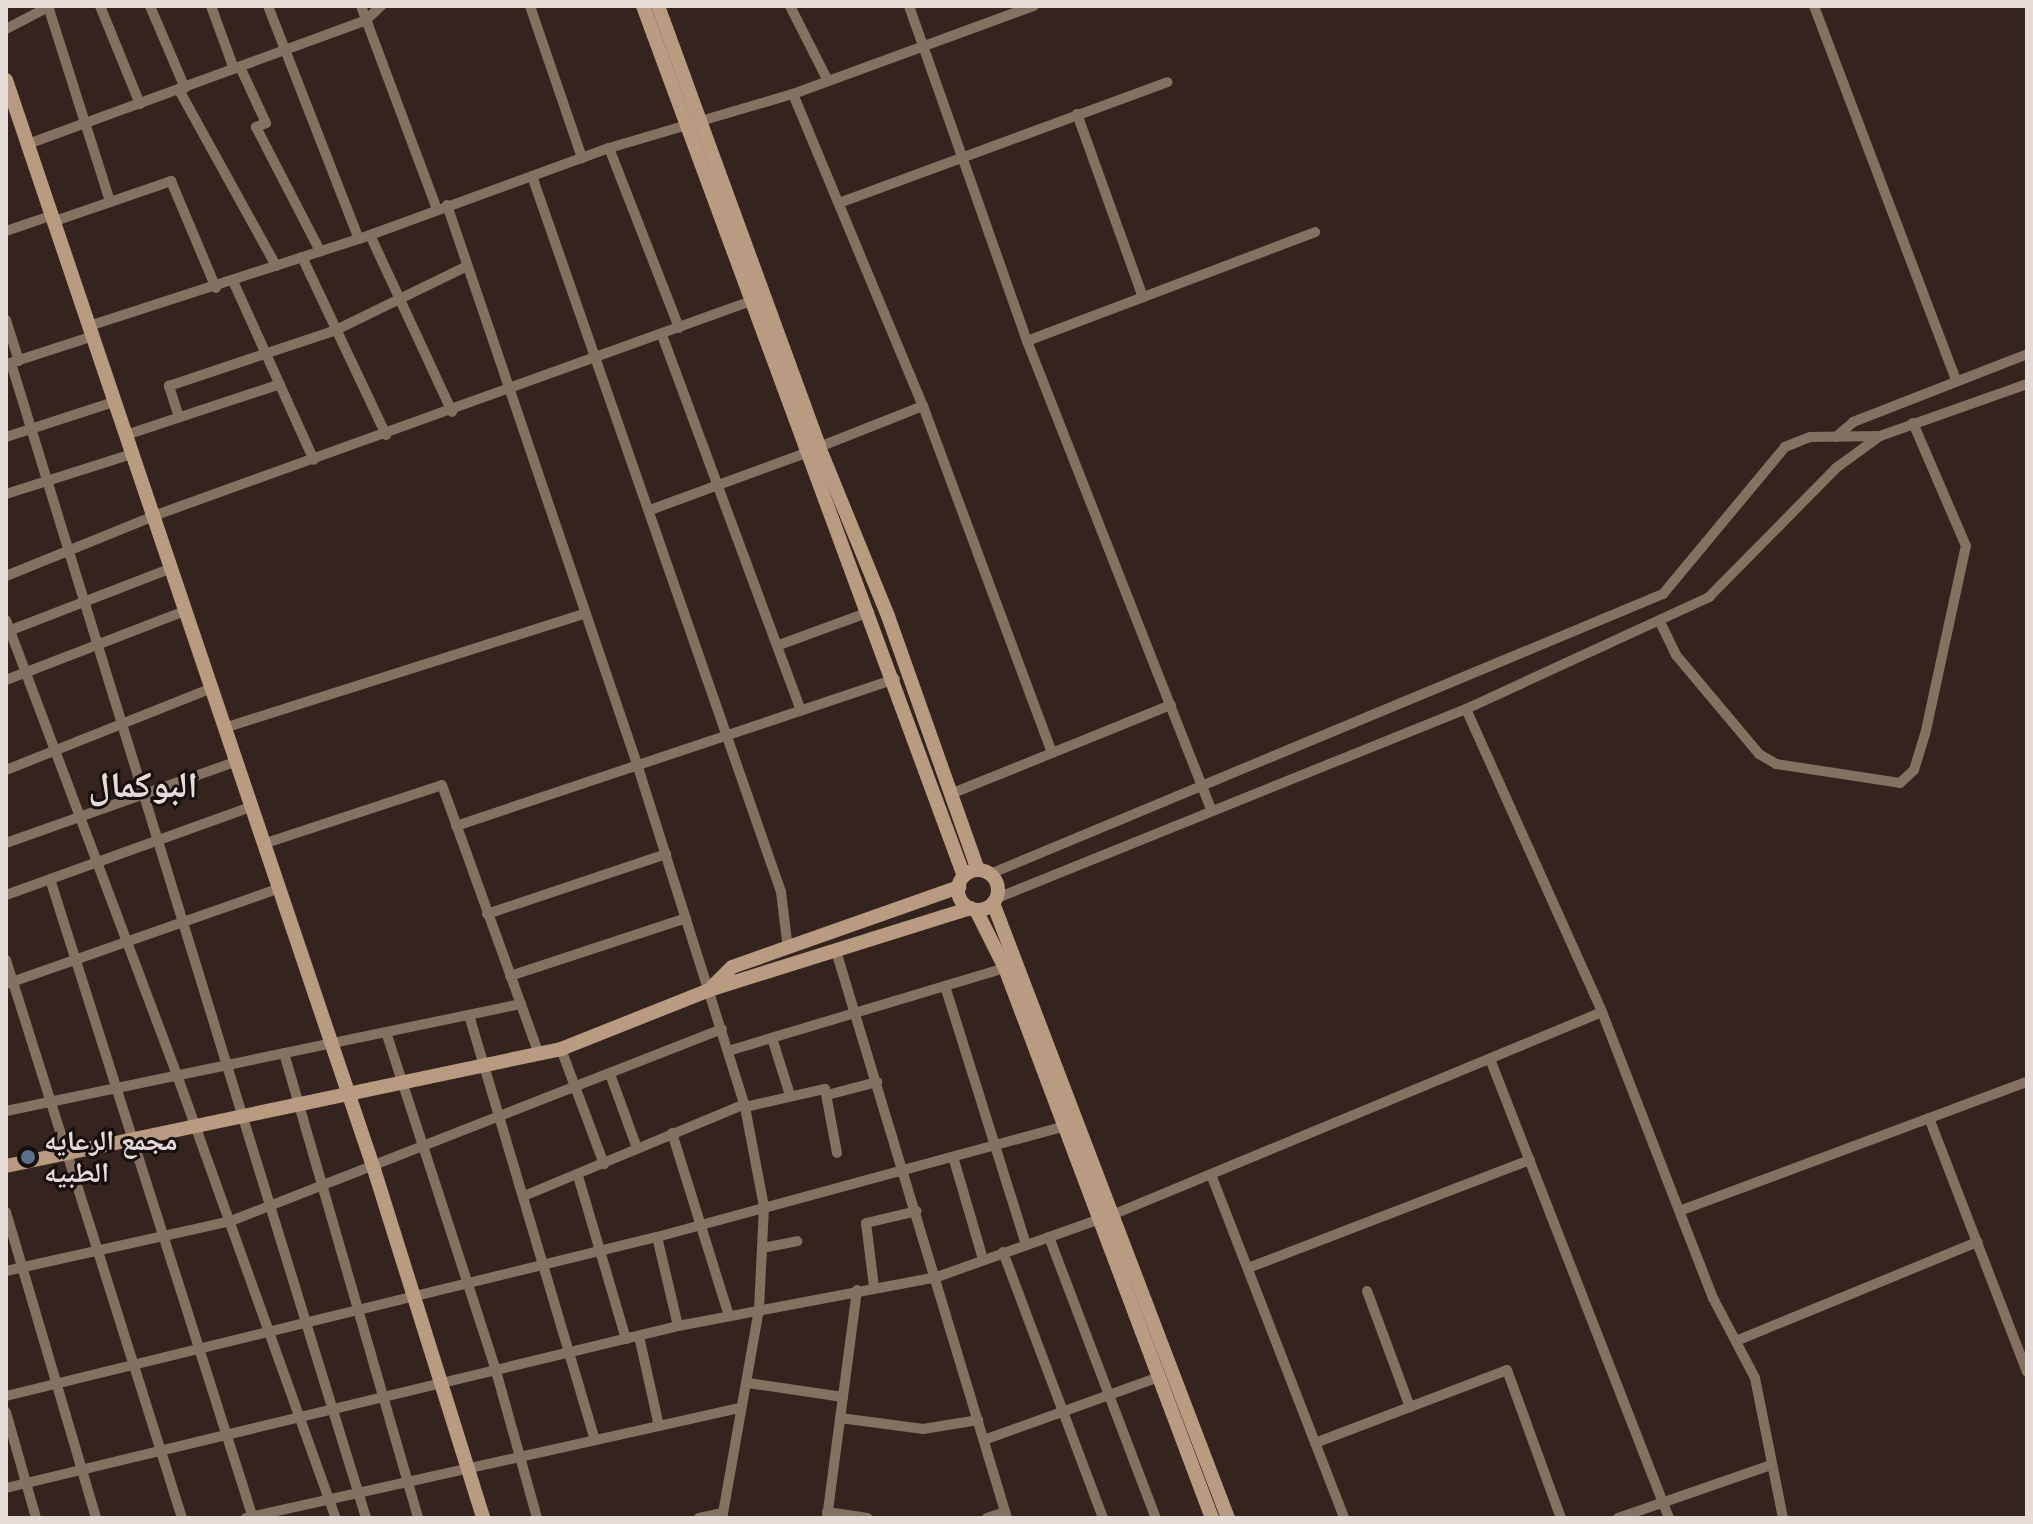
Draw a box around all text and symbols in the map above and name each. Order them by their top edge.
district label: البوكمال [88,763,198,807]
place label: مجمع الرعايه الطبيه [44,1124,178,1190]
marker: مجمع الرعايه الطبيه [19,1148,37,1166]

